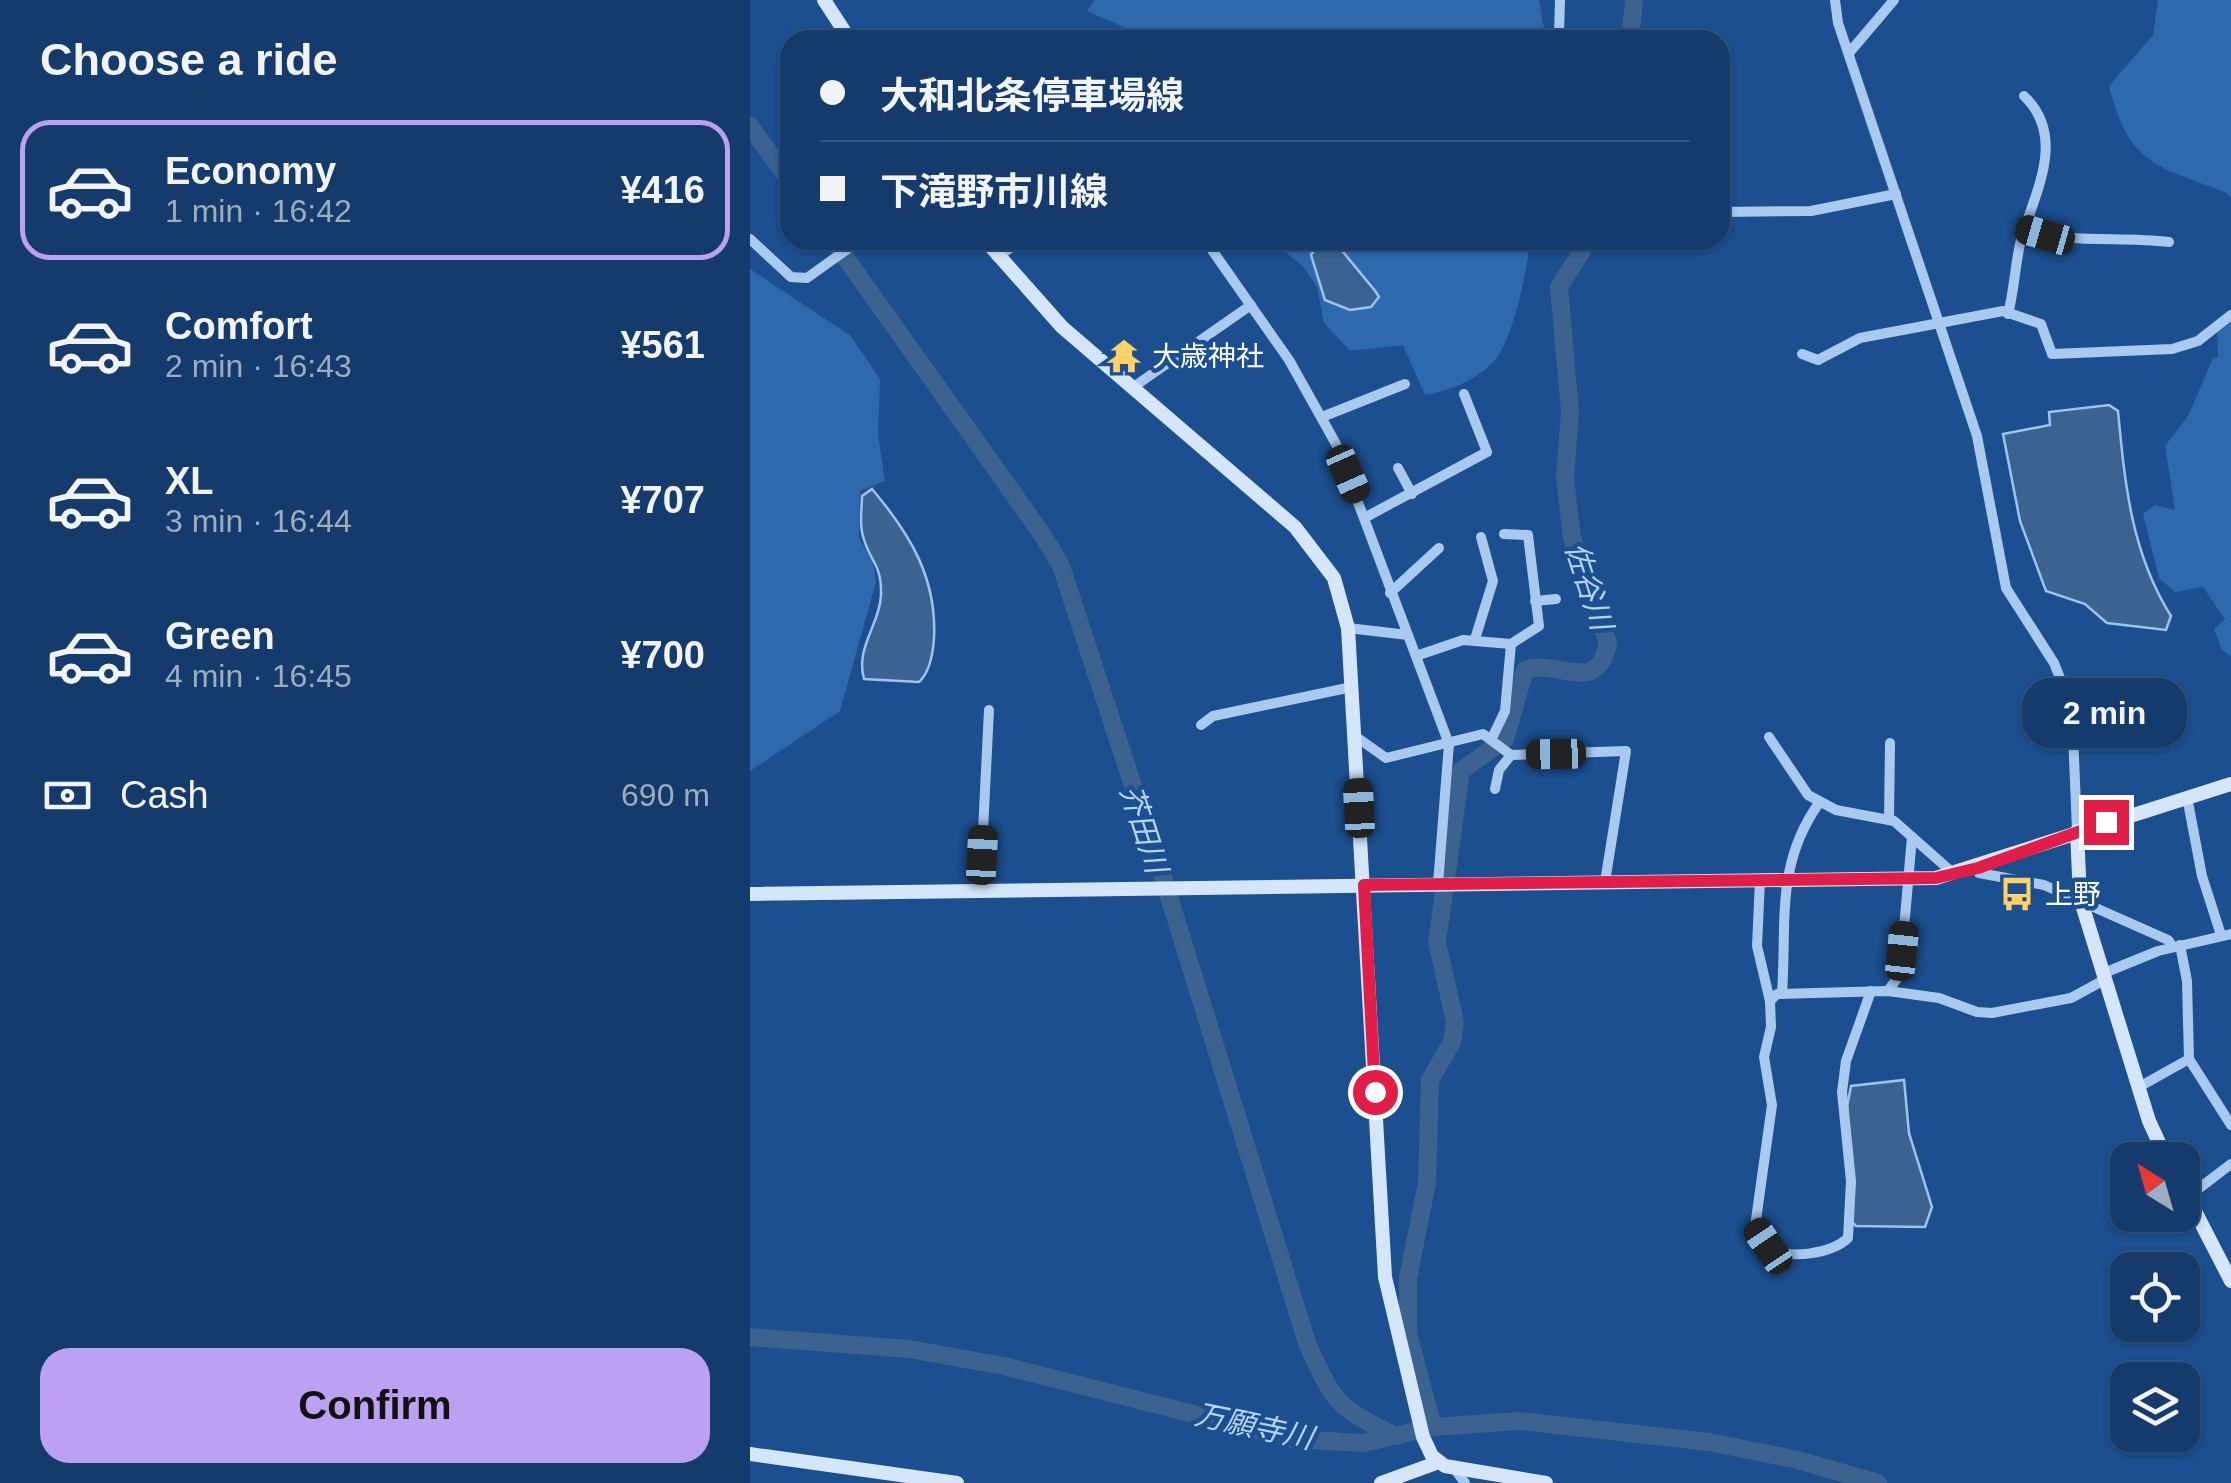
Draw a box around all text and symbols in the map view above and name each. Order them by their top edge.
text: Choose a ride [40,34,338,85]
text: 大和北条停車場線 [880,75,1184,117]
icon: car [45,145,135,235]
text: Economy [165,150,336,192]
text: ¥416 [620,169,705,211]
text: 下滝野市川線 [880,171,1108,213]
text: 1 min · 16:42 [165,193,352,229]
car [2012,212,2078,258]
icon: car [45,300,135,390]
text: Comfort [165,305,313,347]
text: ¥561 [620,324,705,366]
temple icon: 大歳神社 [1105,337,1143,375]
place label: 大歳神社 [1152,341,1264,372]
text: 2 min · 16:43 [165,348,352,384]
car [1322,440,1374,508]
icon: car [45,455,135,545]
text: XL [165,460,214,502]
text: ¥707 [620,479,705,521]
text: 3 min · 16:44 [165,503,352,539]
water label: 佐谷川 [1559,538,1620,637]
icon: car [45,610,135,700]
text: Green [165,615,275,657]
text: ¥700 [620,634,705,676]
text: 4 min · 16:45 [165,658,352,694]
callout: 2 min [2024,677,2188,747]
text: 2 min [2063,695,2146,731]
car [1526,738,1586,770]
icon: cash [40,768,95,823]
text: Cash [120,774,209,816]
text: 690 m [621,777,710,813]
car [1342,777,1376,839]
water label: 芥田川 [1114,781,1175,880]
route end [2084,800,2129,845]
car [965,824,999,886]
bus stop icon: 上野 [1998,875,2036,913]
place label: 上野 [2045,879,2101,910]
car [1884,920,1920,982]
route start [1353,1070,1398,1115]
north arrow [2110,1142,2200,1232]
map controls [2110,1142,2200,1452]
car [1739,1213,1797,1279]
button: locate [2110,1252,2200,1342]
button: Confirm [40,1348,710,1463]
button: layers [2110,1362,2200,1452]
water label: 万願寺川 [1192,1397,1319,1455]

